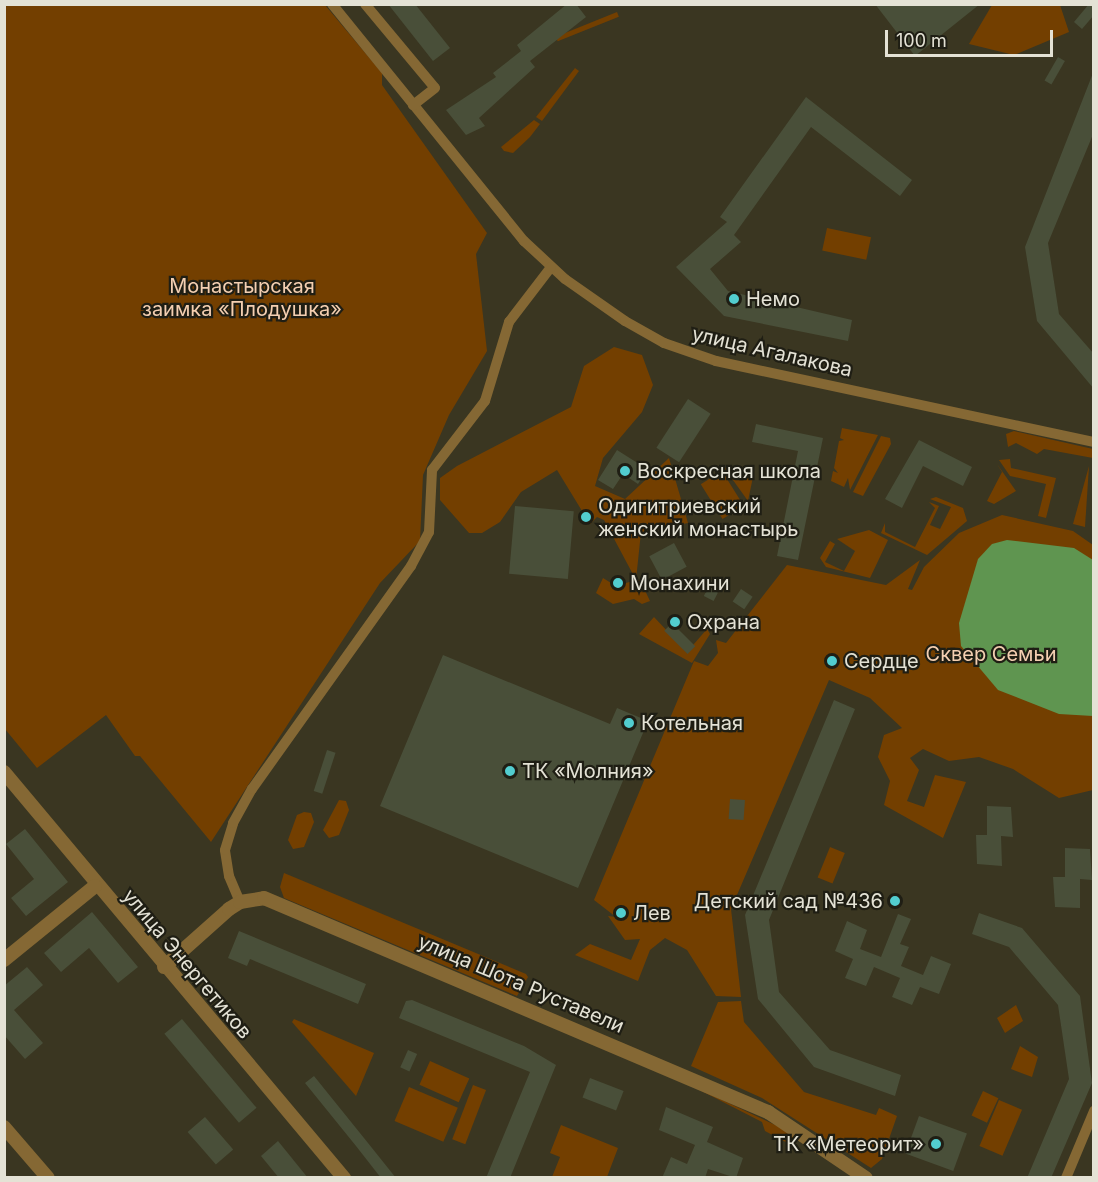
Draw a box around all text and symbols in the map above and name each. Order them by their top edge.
scale bar [888,18,1056,56]
text: 100 m [896,30,947,51]
park label: Монастырская заимка «Плодушка» [142,275,342,322]
place label: Немо [746,287,800,311]
marker: Немо [727,292,741,306]
street label: улица Агалакова [689,322,855,382]
place label: Воскресная школа [637,459,821,483]
marker: Воскресная школа [618,464,632,478]
place label: Одигитриевский женский монастырь [598,494,798,541]
marker: Одигитриевский женский монастырь [579,510,593,524]
place label: Монахини [630,571,730,595]
marker: Монахини [611,576,625,590]
place label: Охрана [687,610,760,634]
marker: Охрана [668,615,682,629]
park label: Сквер Семьи [926,642,1056,666]
place label: Сердце [844,649,919,673]
marker: Сердце [825,654,839,668]
place label: Котельная [641,711,743,735]
marker: Котельная [622,716,636,730]
place label: ТК «Молния» [522,759,654,783]
marker: ТК «Молния» [503,764,517,778]
street label: улица Энергетиков [117,884,257,1044]
place label: Детский сад №436 [694,889,883,913]
marker: Детский сад №436 [888,894,902,908]
place label: Лев [633,901,671,925]
marker: Лев [614,906,628,920]
street label: улица Шота Руставели [414,930,628,1038]
place label: ТК «Метеорит» [773,1132,924,1156]
marker: ТК «Метеорит» [929,1137,943,1151]

